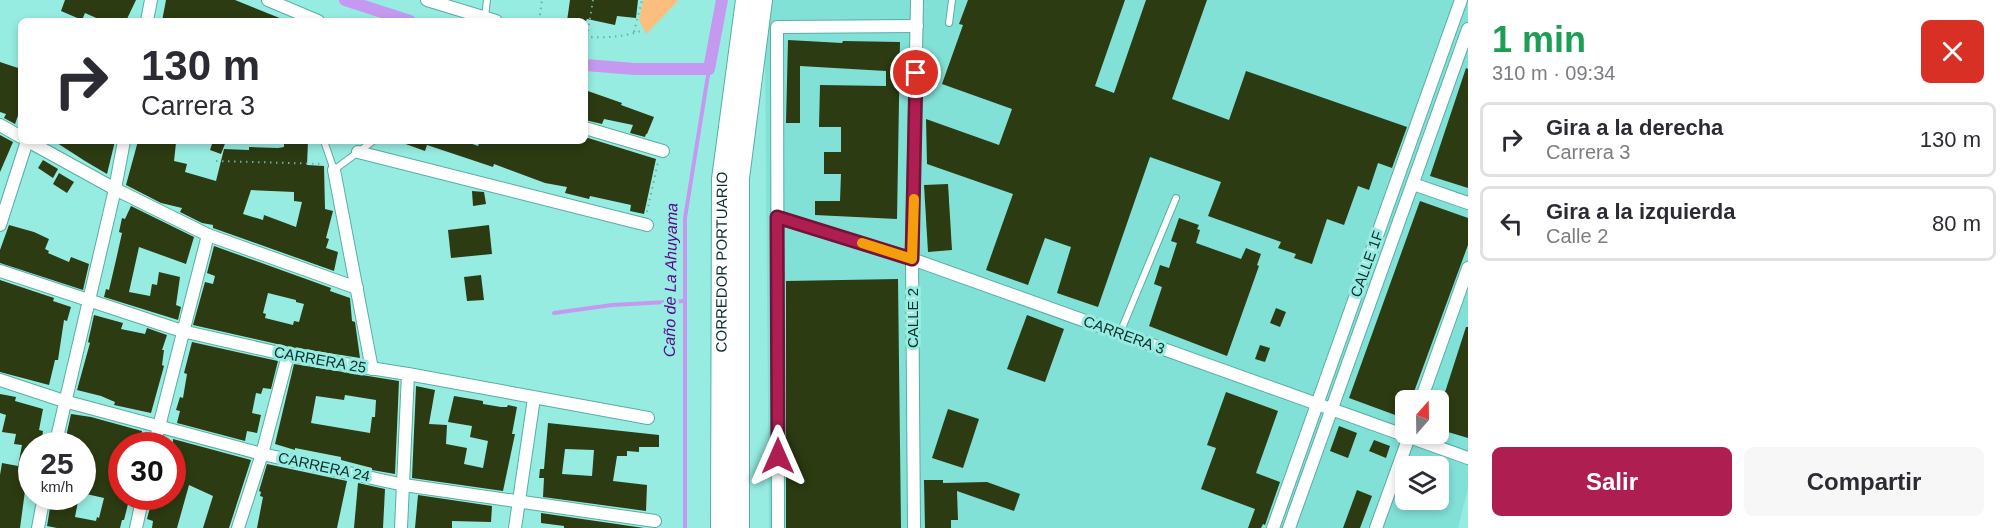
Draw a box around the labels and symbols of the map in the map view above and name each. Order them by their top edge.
pin [890,47,941,98]
street label: CORREDOR PORTUARIO [713,171,731,352]
water label: Caño de La Ahuyama [661,203,680,357]
street label: CALLE 1F [1347,228,1386,299]
street label: CALLE 2 [904,288,921,348]
street label: CARRERA 3 [1081,312,1167,357]
street label: CARRERA 25 [273,343,368,376]
north arrow [1395,390,1449,444]
position arrow [746,424,810,488]
speed limit sign: 30 [108,432,186,510]
street label: CARRERA 24 [277,448,372,485]

